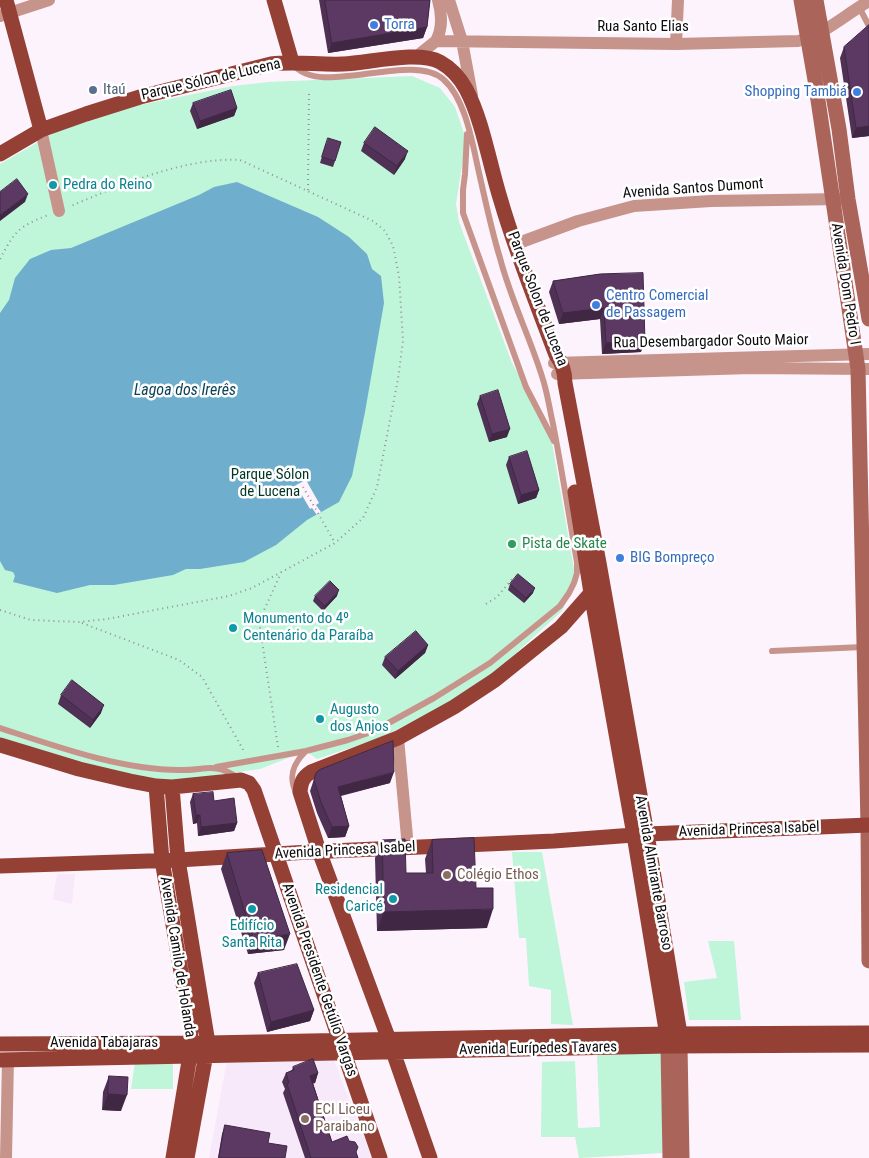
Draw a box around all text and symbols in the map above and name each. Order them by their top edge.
place label: Torra [384,16,415,34]
street label: Rua Santo Elias [597,18,689,36]
marker: Torra [368,19,380,31]
street label: Parque Sólon de Lucena [140,55,282,105]
place label: Itaú [103,81,126,99]
place label: Shopping Tambiá [745,83,847,101]
marker: Itaú [87,84,99,96]
marker: Shopping Tambiá [851,86,863,98]
street label: Avenida Santos Dumont [622,175,764,203]
place label: Pedra do Reino [63,176,152,194]
marker: Pedra do Reino [47,179,59,191]
street label: Avenida Dom Pedro I [826,222,864,346]
street label: Parque Solon de Lucena [503,229,571,369]
place label: Centro Comercial de Passagem [606,287,708,322]
marker: Centro Comercial de Passagem [590,299,602,311]
street label: Rua Desembargador Souto Maior [613,331,809,353]
water label: Lagoa dos Irerês [134,381,236,401]
park label: Parque Sólon de Lucena [231,466,309,501]
place label: Pista de Skate [522,535,607,553]
marker: Pista de Skate [506,538,518,550]
place label: BIG Bompreço [630,549,715,567]
marker: BIG Bompreço [614,552,626,564]
place label: Monumento do 4º Centenário da Paraíba [243,610,374,645]
marker: Monumento do 4º Centenário da Paraíba [227,622,239,634]
place label: Augusto dos Anjos [330,701,389,736]
marker: Augusto dos Anjos [314,713,326,725]
street label: Avenida Almirante Barroso [630,794,676,952]
street label: Avenida Princesa Isabel [678,819,820,841]
street label: Avenida Princesa Isabel [274,838,416,864]
place label: Colégio Ethos [457,866,539,884]
marker: Colégio Ethos [441,869,453,881]
street label: Avenida Camilo de Holanda [155,875,199,1039]
street label: Avenida Presidente Getúlio Vargas [277,881,361,1079]
place label: Residencial Caricé [315,881,383,916]
marker: Residencial Caricé [387,893,399,905]
marker: Edifício Santa Rita [246,903,258,915]
place label: Edifício Santa Rita [222,917,282,952]
street label: Avenida Tabajaras [50,1034,158,1052]
street label: Avenida Eurípedes Tavares [459,1039,617,1059]
place label: ECI Liceu Paraibano [315,1101,375,1136]
marker: ECI Liceu Paraibano [299,1113,311,1125]

